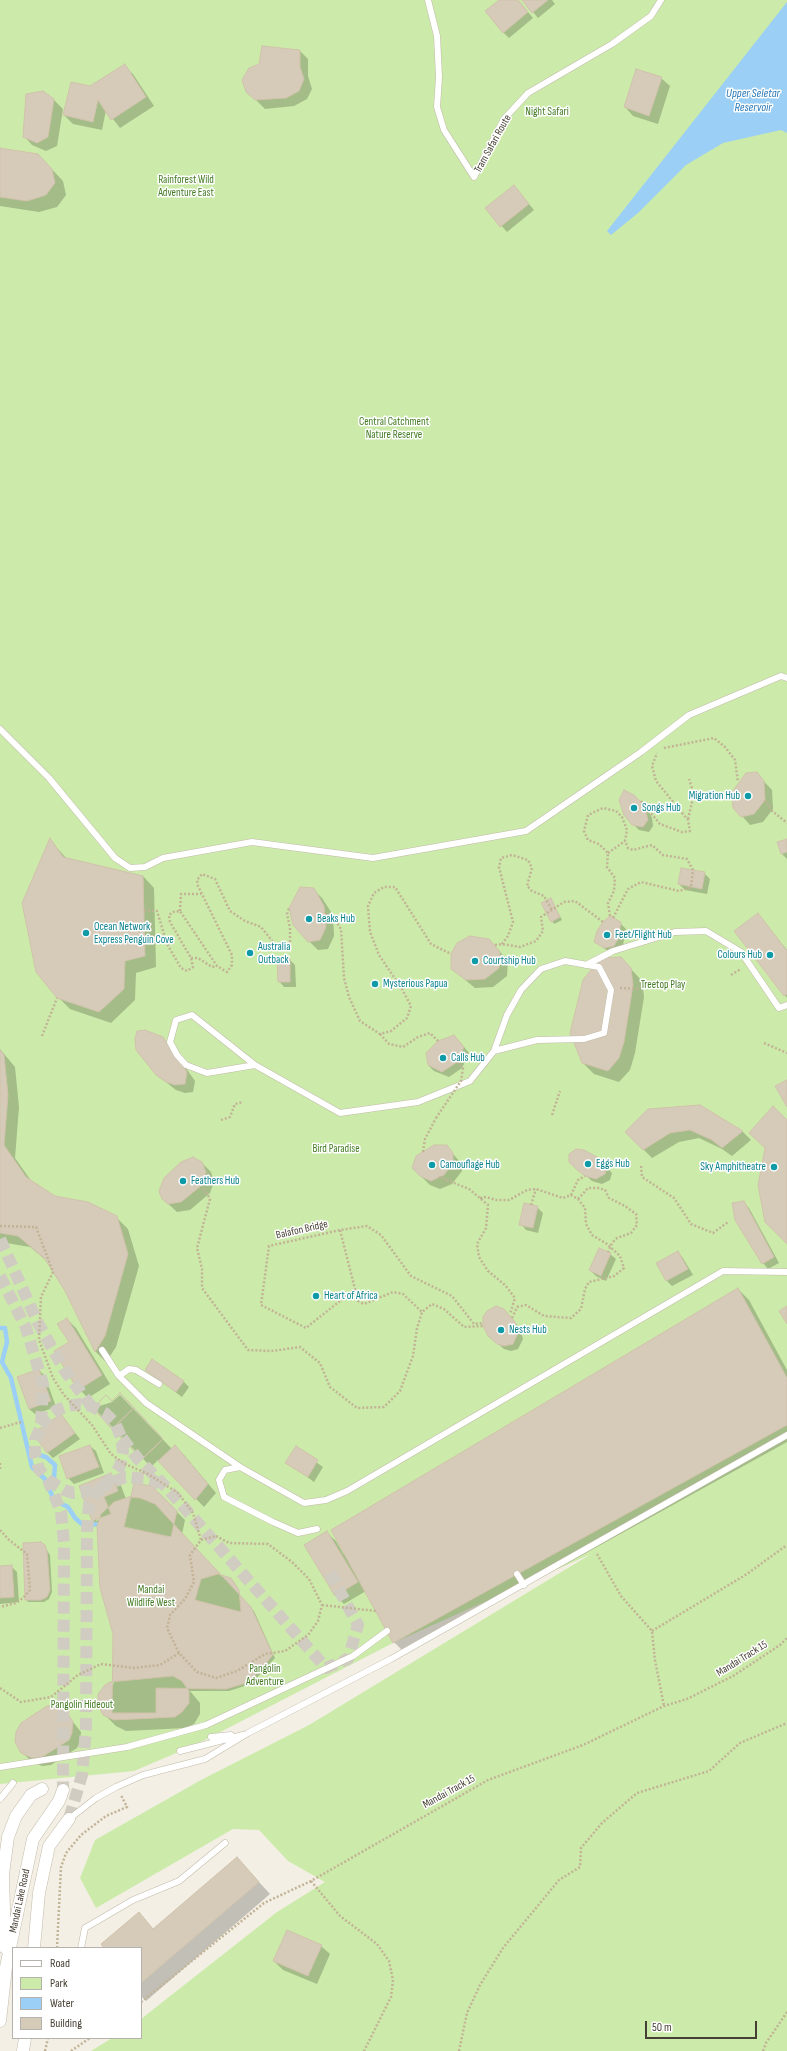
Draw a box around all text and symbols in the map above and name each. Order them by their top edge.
water label: Upper Seletar Reservoir [726,87,780,115]
park label: Night Safari [525,105,569,119]
street label: Tram Safari Route [472,113,514,175]
park label: Rainforest Wild Adventure East [158,173,214,199]
park label: Central Catchment Nature Reserve [359,415,429,441]
place label: Migration Hub [689,789,740,803]
marker: Migration Hub [743,791,753,801]
place label: Songs Hub [642,801,681,815]
marker: Songs Hub [629,803,639,813]
place label: Beaks Hub [317,912,355,926]
marker: Beaks Hub [304,914,314,924]
place label: Ocean Network Express Penguin Cove [94,920,174,946]
marker: Ocean Network Express Penguin Cove [81,928,91,938]
place label: Feet/Flight Hub [615,928,672,942]
marker: Feet/Flight Hub [602,930,612,940]
place label: Australia Outback [258,940,290,966]
marker: Australia Outback [245,948,255,958]
place label: Colours Hub [718,948,762,962]
marker: Colours Hub [765,950,775,960]
place label: Courtship Hub [483,954,536,968]
marker: Courtship Hub [470,956,480,966]
place label: Mysterious Papua [383,977,448,991]
park label: Treetop Play [641,978,685,992]
marker: Mysterious Papua [370,979,380,989]
place label: Calls Hub [451,1051,485,1065]
marker: Calls Hub [438,1053,448,1063]
park label: Bird Paradise [312,1142,360,1156]
place label: Eggs Hub [596,1157,630,1171]
place label: Camouflage Hub [440,1158,500,1172]
marker: Eggs Hub [583,1159,593,1169]
marker: Camouflage Hub [427,1160,437,1170]
place label: Sky Amphitheatre [700,1160,766,1174]
marker: Sky Amphitheatre [769,1162,779,1172]
place label: Feathers Hub [191,1174,240,1188]
marker: Feathers Hub [178,1176,188,1186]
street label: Balafon Bridge [275,1218,329,1242]
place label: Heart of Africa [324,1289,378,1303]
marker: Heart of Africa [311,1291,321,1301]
place label: Nests Hub [509,1323,547,1337]
marker: Nests Hub [496,1325,506,1335]
park label: Mandai Wildlife West [127,1583,175,1609]
street label: Mandai Track 15 [714,1638,770,1680]
park label: Pangolin Adventure [246,1662,284,1688]
park label: Pangolin Hideout [51,1698,113,1712]
street label: Mandai Track 15 [421,1772,477,1812]
street label: Mandai Lake Road [7,1868,33,1934]
legend [12,1947,142,2039]
text: Road [50,1956,70,1971]
text: Park [50,1976,68,1991]
text: Water [50,1996,74,2011]
scale bar [647,2013,759,2039]
text: Building [50,2016,82,2031]
text: 50 m [652,2020,672,2035]

